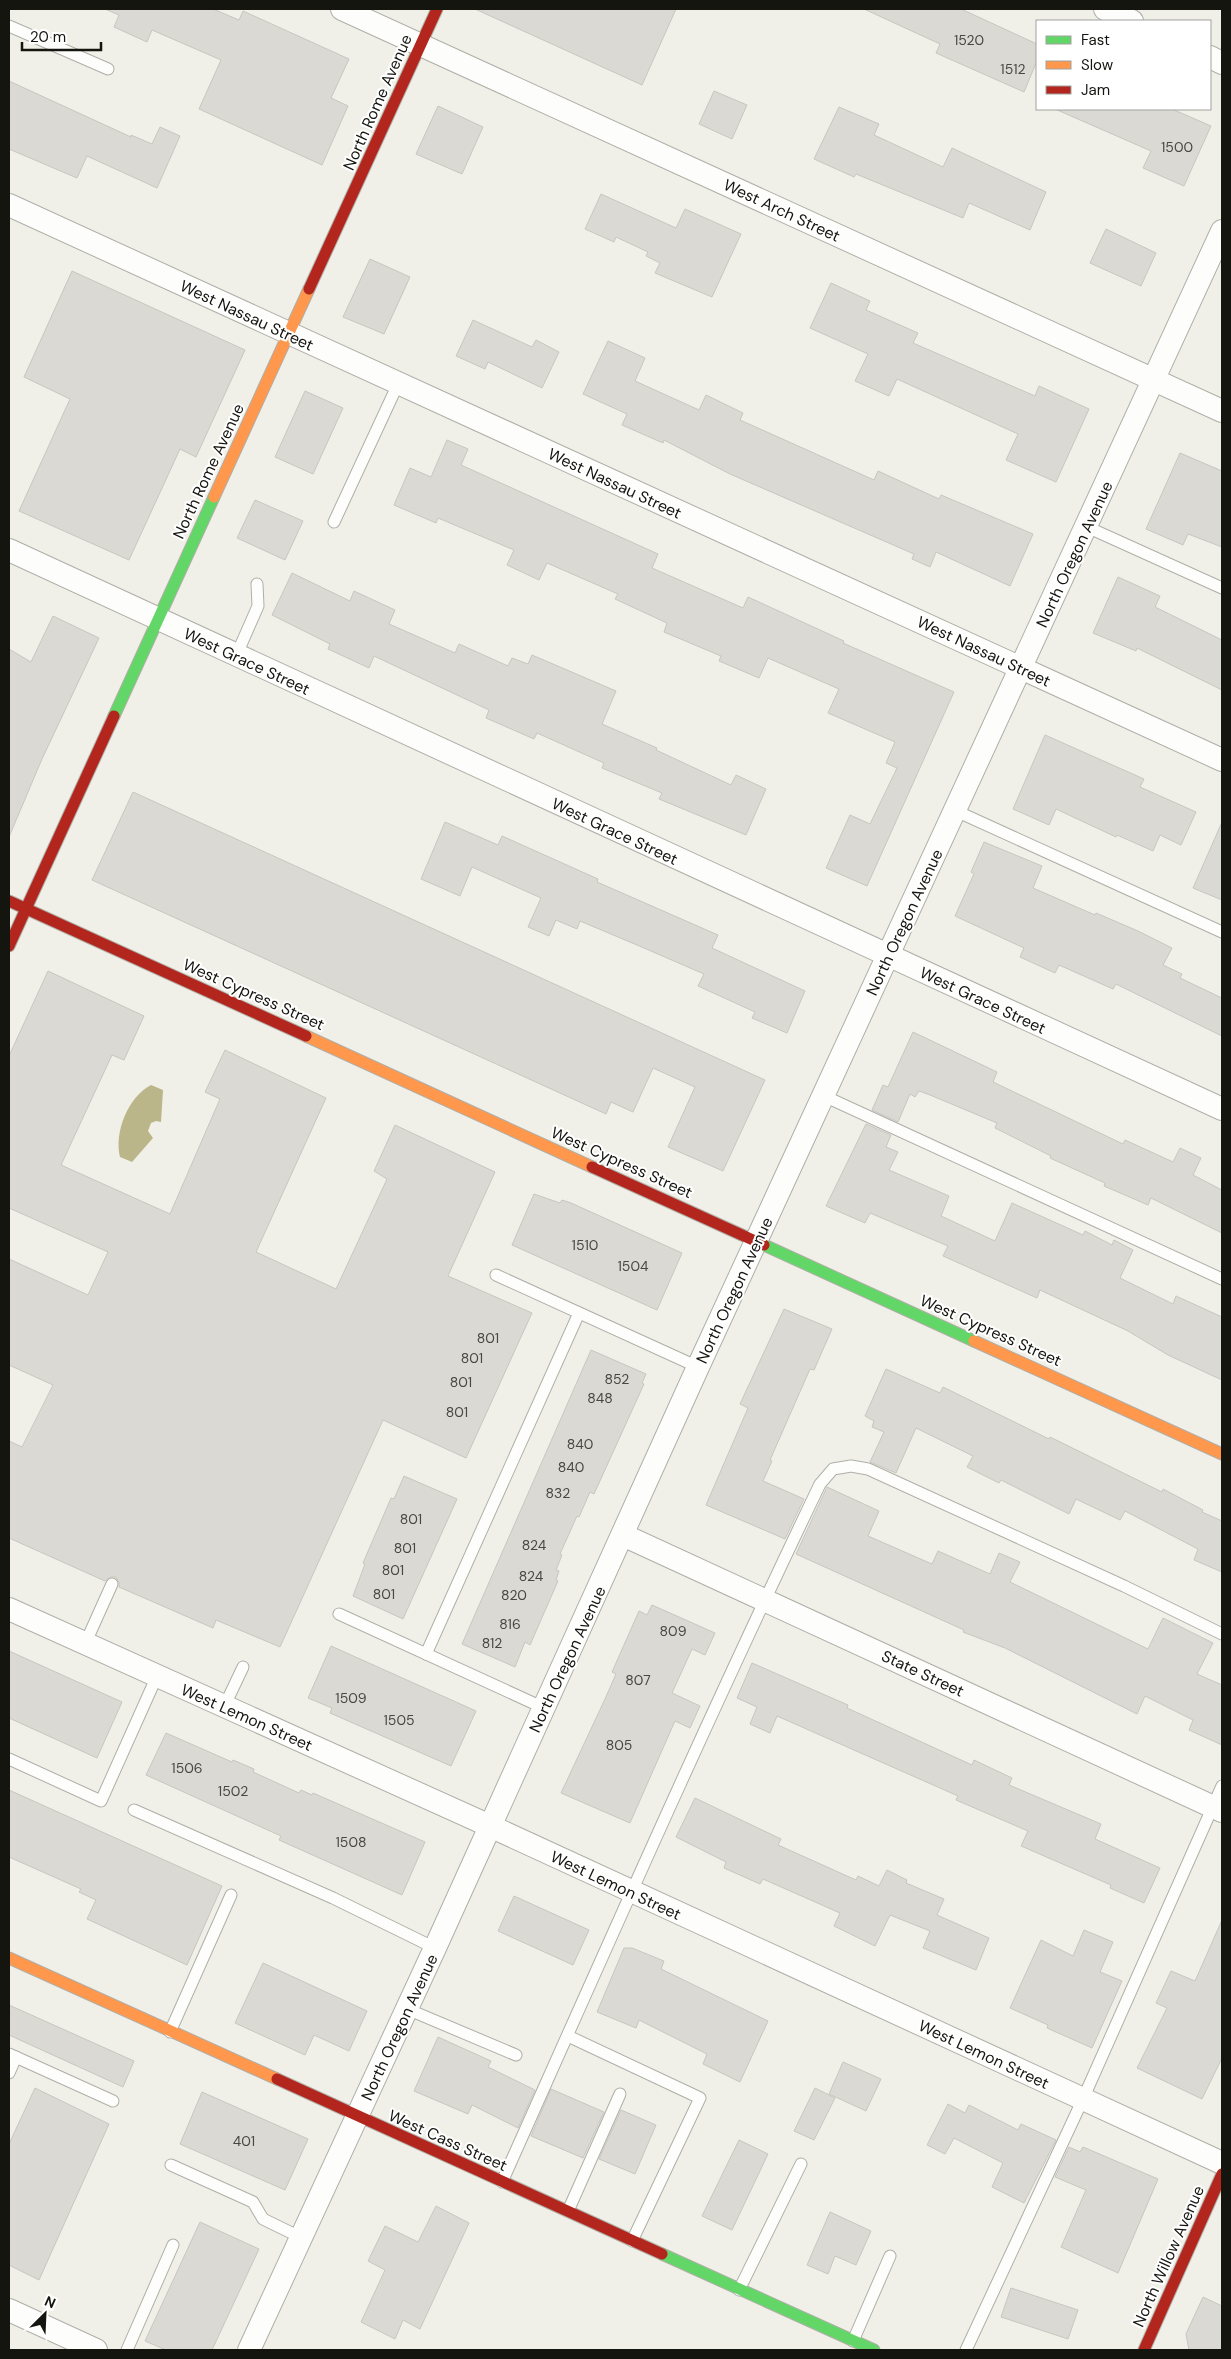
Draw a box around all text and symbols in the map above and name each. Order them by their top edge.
scale bar [22,20,101,52]
legend [1036,20,1211,110]
text: 20 m [30,27,66,47]
text: Fast [1081,30,1110,50]
street label: North Rome Avenue [338,31,417,173]
house number: 1520 [954,31,984,49]
text: Slow [1081,55,1114,75]
house number: 1512 [1000,60,1026,78]
text: Jam [1081,80,1110,100]
house number: 1500 [1161,138,1193,156]
street label: West Arch Street [720,174,843,247]
street label: West Nassau Street [177,275,317,356]
street label: North Rome Avenue [168,400,249,542]
street label: West Nassau Street [545,443,685,524]
street label: North Oregon Avenue [1031,478,1118,631]
street label: West Nassau Street [914,611,1054,692]
street label: West Grace Street [180,623,313,700]
street label: West Grace Street [548,793,681,870]
street label: North Oregon Avenue [861,846,948,999]
street label: West Cypress Street [180,954,328,1035]
street label: West Grace Street [916,962,1049,1039]
street label: West Cypress Street [548,1122,696,1203]
street label: North Oregon Avenue [691,1214,778,1367]
house number: 1510 [572,1236,598,1254]
house number: 1504 [618,1257,649,1275]
street label: West Cypress Street [917,1290,1065,1371]
house number: 801 [477,1329,499,1347]
house number: 801 [461,1349,483,1367]
house number: 852 [605,1370,629,1388]
house number: 801 [450,1373,472,1391]
house number: 848 [587,1389,613,1407]
house number: 801 [446,1403,468,1421]
house number: 840 [567,1435,593,1453]
house number: 840 [558,1458,584,1476]
house number: 832 [546,1484,570,1502]
house number: 801 [400,1510,422,1528]
house number: 824 [522,1536,547,1554]
house number: 801 [394,1539,416,1557]
house number: 801 [382,1561,404,1579]
house number: 824 [519,1567,544,1585]
street label: North Oregon Avenue [524,1583,611,1736]
house number: 801 [373,1585,395,1603]
house number: 820 [501,1586,527,1604]
house number: 816 [499,1615,521,1633]
house number: 809 [660,1622,687,1640]
house number: 812 [482,1634,502,1652]
street label: State Street [878,1645,967,1702]
house number: 807 [625,1671,651,1689]
street label: West Lemon Street [178,1679,316,1756]
house number: 1509 [335,1689,367,1707]
house number: 1505 [383,1711,415,1729]
house number: 805 [606,1736,632,1754]
house number: 1506 [171,1759,203,1777]
house number: 1502 [218,1782,248,1800]
house number: 1508 [336,1833,367,1851]
street label: West Lemon Street [547,1846,684,1925]
street label: North Oregon Avenue [356,1951,443,2104]
street label: West Lemon Street [915,2015,1052,2094]
street label: West Cass Street [385,2105,510,2176]
house number: 401 [233,2132,255,2150]
street label: North Willow Avenue [1128,2182,1209,2330]
north arrow [20,2289,70,2339]
text: N [42,2292,59,2312]

